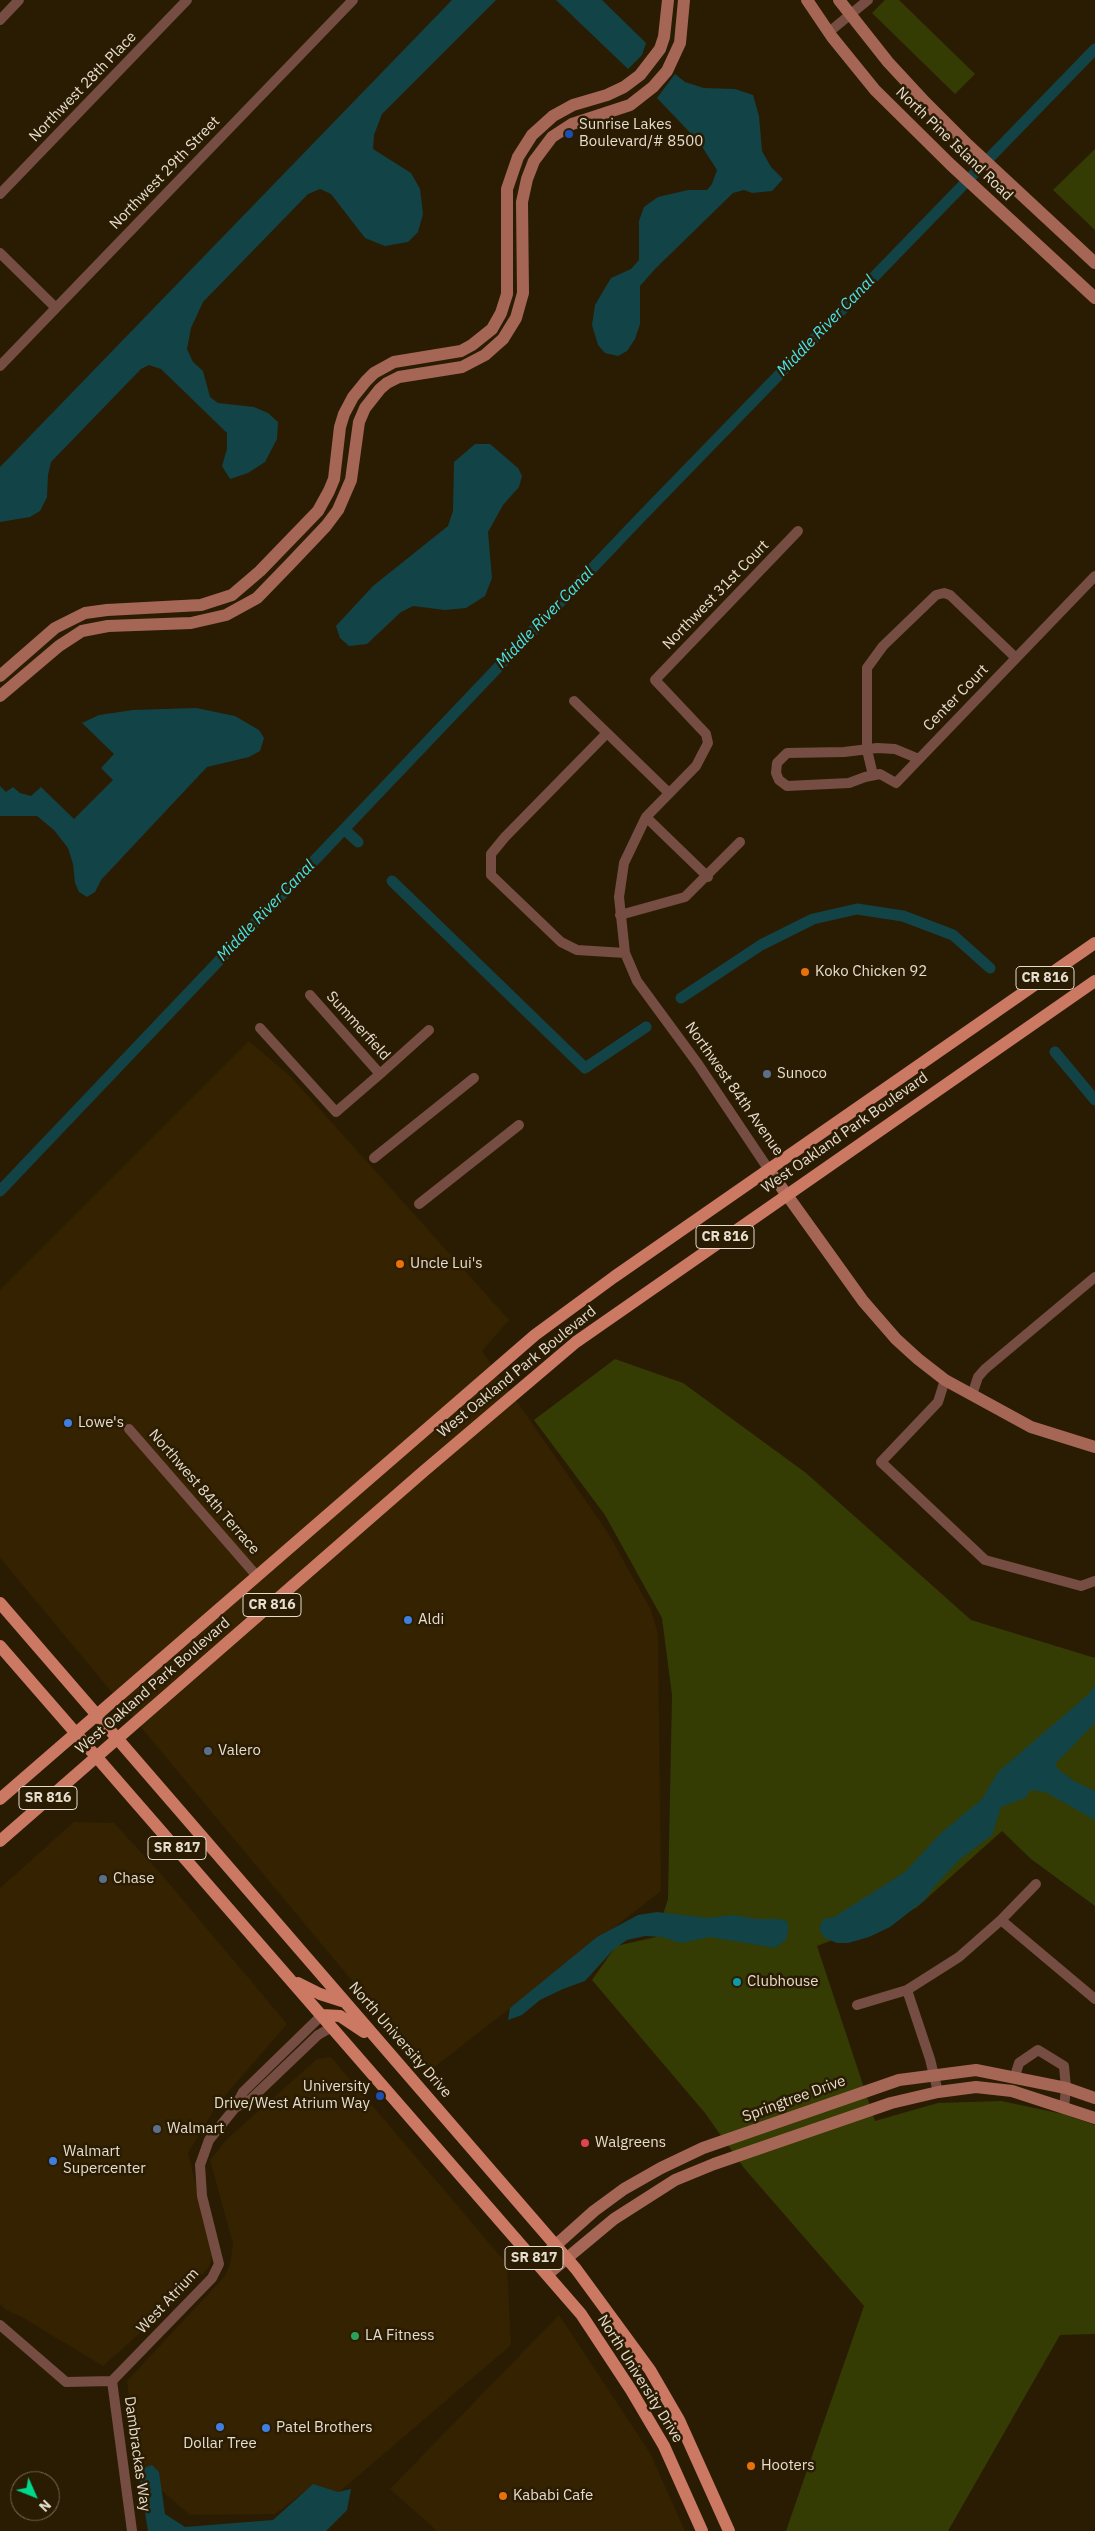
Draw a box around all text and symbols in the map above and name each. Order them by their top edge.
street label: Northwest 28th Place [26,28,140,146]
street label: North Pine Island Road [892,83,1016,205]
street label: Northwest 29th Street [106,113,224,233]
place label: Sunrise Lakes Boulevard/# 8500 [579,116,703,151]
marker: Sunrise Lakes Boulevard/# 8500 [563,128,575,140]
water label: Middle River Canal [773,272,879,380]
street label: Northwest 31st Court [659,537,773,653]
water label: Middle River Canal [492,564,598,672]
street label: Center Court [920,661,992,735]
water label: Middle River Canal [213,857,319,965]
place label: Koko Chicken 92 [815,963,927,981]
marker: Koko Chicken 92 [799,966,811,978]
road number: CR 816 [1016,966,1074,990]
street label: Summerfield [322,988,394,1064]
street label: Northwest 84th Avenue [681,1019,787,1159]
place label: Sunoco [777,1065,827,1083]
marker: Sunoco [761,1068,773,1080]
street label: West Oakland Park Boulevard [758,1069,932,1197]
road number: CR 816 [696,1226,754,1248]
place label: Uncle Lui's [410,1255,483,1273]
marker: Uncle Lui's [394,1258,406,1270]
street label: West Oakland Park Boulevard [434,1302,600,1442]
place label: Lowe's [78,1414,124,1432]
marker: Lowe's [62,1417,74,1429]
street label: Northwest 84th Terrace [145,1426,263,1558]
road number: CR 816 [243,1594,301,1616]
place label: Aldi [418,1611,444,1629]
street label: West Oakland Park Boulevard [72,1614,234,1758]
marker: Aldi [402,1614,414,1626]
place label: Valero [218,1742,261,1760]
marker: Valero [202,1745,214,1757]
road number: SR 816 [19,1786,77,1810]
road number: SR 817 [148,1836,206,1860]
place label: Chase [113,1870,154,1888]
marker: Chase [97,1873,109,1885]
place label: Clubhouse [747,1973,819,1991]
marker: Clubhouse [731,1976,743,1988]
street label: North University Drive [345,1978,455,2102]
street label: Springtree Drive [740,2072,848,2126]
place label: University Drive/West Atrium Way [214,2078,370,2113]
marker: University Drive/West Atrium Way [374,2090,386,2102]
place label: Walmart [167,2120,224,2138]
marker: Walmart [151,2123,163,2135]
place label: Walgreens [595,2134,666,2152]
marker: Walgreens [579,2137,591,2149]
place label: Walmart Supercenter [63,2143,146,2178]
marker: Walmart Supercenter [47,2155,59,2167]
road number: SR 817 [505,2246,563,2270]
street label: West Atrium [133,2264,203,2338]
street label: North University Drive [593,2312,687,2446]
place label: LA Fitness [365,2327,435,2345]
marker: LA Fitness [349,2330,361,2342]
street label: Dambrackas Way [120,2395,154,2513]
place label: Patel Brothers [276,2419,372,2437]
marker: Dollar Tree [214,2421,226,2433]
marker: Patel Brothers [260,2422,272,2434]
place label: Dollar Tree [183,2435,257,2453]
place label: Hooters [761,2457,815,2475]
marker: Hooters [745,2460,757,2472]
north arrow [10,2471,60,2521]
place label: Kababi Cafe [513,2487,593,2505]
marker: Kababi Cafe [497,2490,509,2502]
text: N [35,2496,55,2516]

